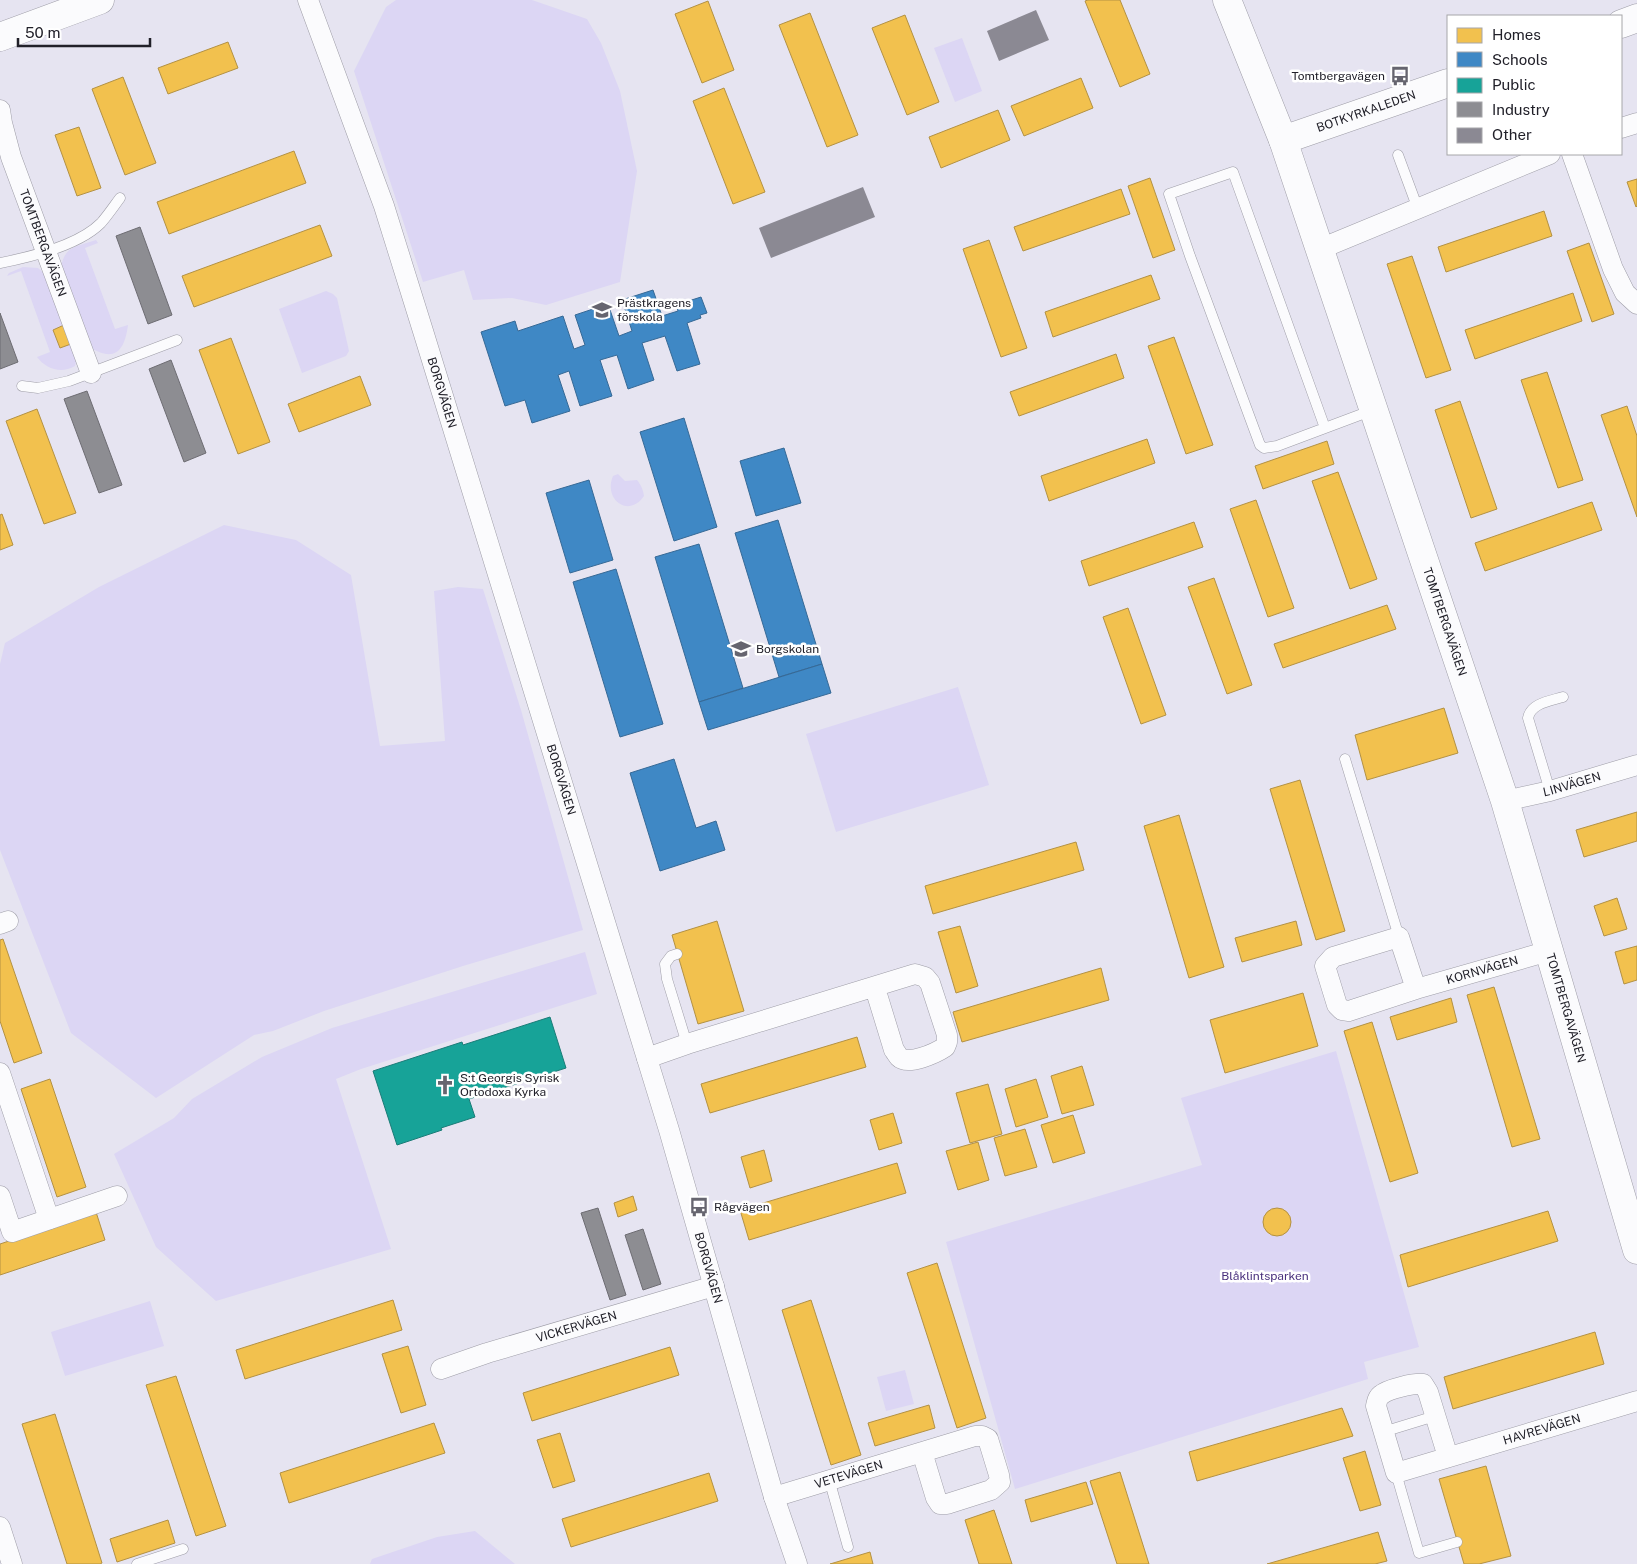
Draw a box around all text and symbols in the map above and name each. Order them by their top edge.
scale bar [18,15,150,47]
legend [1447,15,1622,155]
text: 50 m [25,24,60,41]
text: Homes [1492,26,1541,43]
text: Schools [1492,51,1548,68]
bus stop icon: Tomtbergavägen [1389,65,1411,87]
place label: Tomtbergavägen [1291,69,1385,83]
text: Public [1492,76,1536,93]
street label: BOTKYRKALEDEN [1315,88,1418,135]
text: Industry [1492,101,1550,118]
text: Other [1492,126,1532,143]
street label: TOMTBERGAVÄGEN [17,187,69,299]
place label: Prästkragens förskola [617,296,691,324]
school or university icon: Prästkragens förskola [591,299,613,321]
street label: BORGVÄGEN [424,355,459,430]
street label: TOMTBERGAVÄGEN [1420,566,1470,678]
school or university icon: Borgskolan [730,638,752,660]
place label: Borgskolan [756,642,819,656]
street label: BORGVÄGEN [544,743,579,817]
street label: LINVÄGEN [1542,769,1603,799]
street label: TOMTBERGAVÄGEN [1543,952,1589,1065]
street label: KORNVÄGEN [1444,953,1520,987]
place label: S:t Georgis Syrisk Ortodoxa Kyrka [460,1071,560,1099]
church icon: S:t Georgis Syrisk Ortodoxa Kyrka [434,1074,456,1096]
bus stop icon: Rågvägen [688,1196,710,1218]
place label: Rågvägen [714,1200,770,1214]
street label: BORGVÄGEN [692,1231,725,1305]
park label: Blåklintsparken [1221,1269,1309,1283]
street label: VICKERVÄGEN [534,1308,618,1345]
street label: HAVREVÄGEN [1501,1411,1582,1448]
street label: VETEVÄGEN [813,1457,884,1491]

